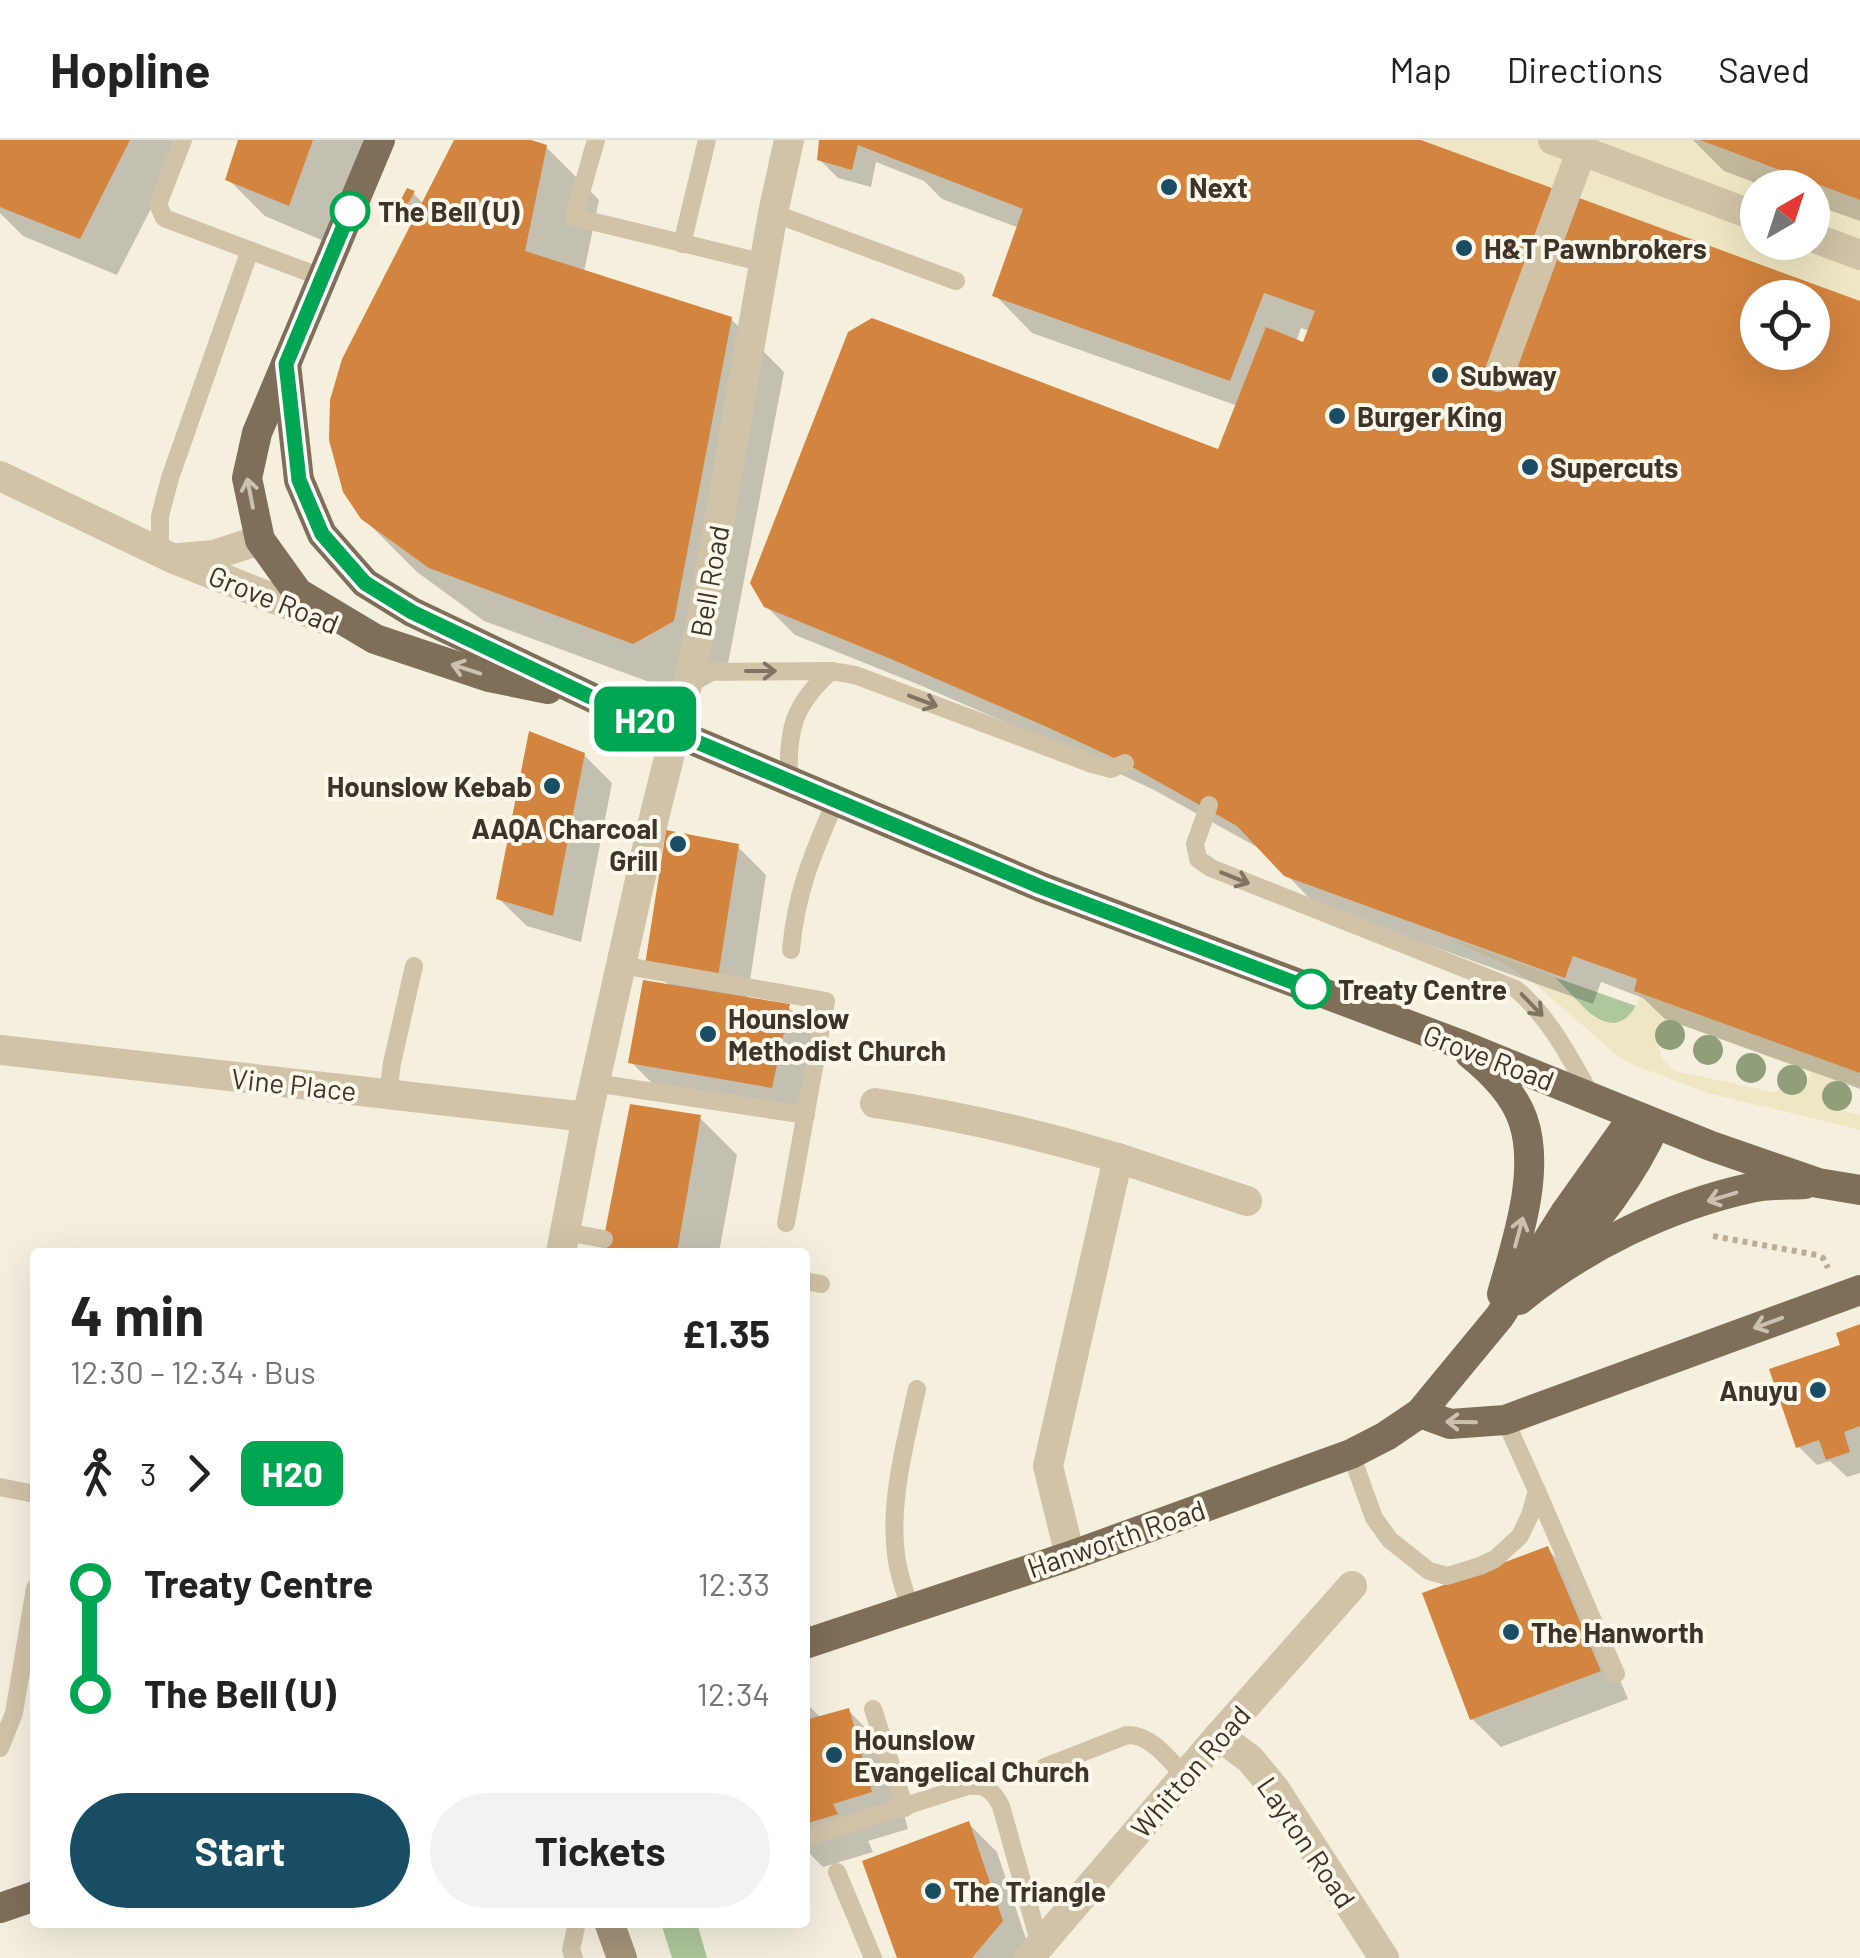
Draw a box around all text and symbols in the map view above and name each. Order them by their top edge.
text: Hopline [50,40,210,98]
text: Map [1390,48,1452,90]
text: Directions [1507,48,1663,90]
text: Saved [1718,48,1810,90]
place label: Next [1189,170,1248,204]
north arrow [1740,170,1830,260]
map controls [1740,170,1830,370]
marker: Next [1158,176,1180,198]
marker: The Bell (U) [331,192,369,230]
place label: The Bell (U) [378,194,520,228]
place label: H&T Pawnbrokers [1484,231,1707,265]
marker: H&T Pawnbrokers [1453,237,1475,259]
button: locate [1740,280,1830,370]
place label: Subway [1460,358,1557,392]
marker: Subway [1429,364,1451,386]
place label: Burger King [1357,399,1502,433]
marker: Burger King [1326,405,1348,427]
place label: Supercuts [1550,450,1678,484]
marker: Supercuts [1519,456,1541,478]
one-way arrow [240,478,259,510]
street label: Bell Road [682,522,736,640]
street label: Grove Road [204,558,344,640]
one-way arrow [450,659,482,677]
one-way arrow [744,662,776,681]
line badge: H20 [588,686,702,752]
one-way arrow [908,693,938,711]
text: H20 [614,698,676,740]
place label: Hounslow Kebab [327,769,532,803]
marker: Hounslow Kebab [541,775,563,797]
place label: AAQA Charcoal Grill [471,811,658,877]
marker: AAQA Charcoal Grill [667,833,689,855]
one-way arrow [1219,870,1249,888]
marker: Treaty Centre [1292,970,1330,1008]
place label: Treaty Centre [1338,972,1507,1006]
one-way arrow [1520,992,1544,1016]
place label: Hounslow Methodist Church [728,1001,946,1067]
street label: Grove Road [1419,1017,1559,1097]
marker: Hounslow Methodist Church [697,1023,719,1045]
street label: Vine Place [230,1061,358,1107]
one-way arrow [1706,1189,1738,1207]
one-way arrow [1511,1217,1529,1248]
text: 4 min [70,1281,204,1347]
text: £1.35 [682,1310,770,1356]
one-way arrow [1754,1315,1785,1333]
text: 12:30 – 12:34 · Bus [70,1352,316,1390]
place label: Anuyu [1719,1373,1798,1407]
marker: Anuyu [1807,1379,1829,1401]
one-way arrow [1445,1412,1478,1431]
icon: walk [70,1446,125,1501]
icon: forward [171,1446,226,1501]
text: H20 [261,1452,323,1494]
text: 3 [140,1454,156,1492]
street label: Hanworth Road [1023,1492,1209,1584]
text: Treaty Centre [144,1560,373,1606]
text: 12:33 [698,1564,770,1602]
place label: The Hanworth [1531,1615,1704,1649]
marker: The Hanworth [1500,1621,1522,1643]
text: The Bell (U) [144,1670,336,1716]
text: 12:34 [697,1674,770,1712]
street label: Whitton Road [1123,1698,1257,1844]
place label: Hounslow Evangelical Church [854,1722,1090,1788]
marker: Hounslow Evangelical Church [823,1744,845,1766]
street label: Layton Road [1251,1770,1363,1914]
button: Start [70,1793,410,1908]
button: Tickets [430,1793,770,1908]
place label: The Triangle [953,1874,1106,1908]
marker: The Triangle [922,1880,944,1902]

